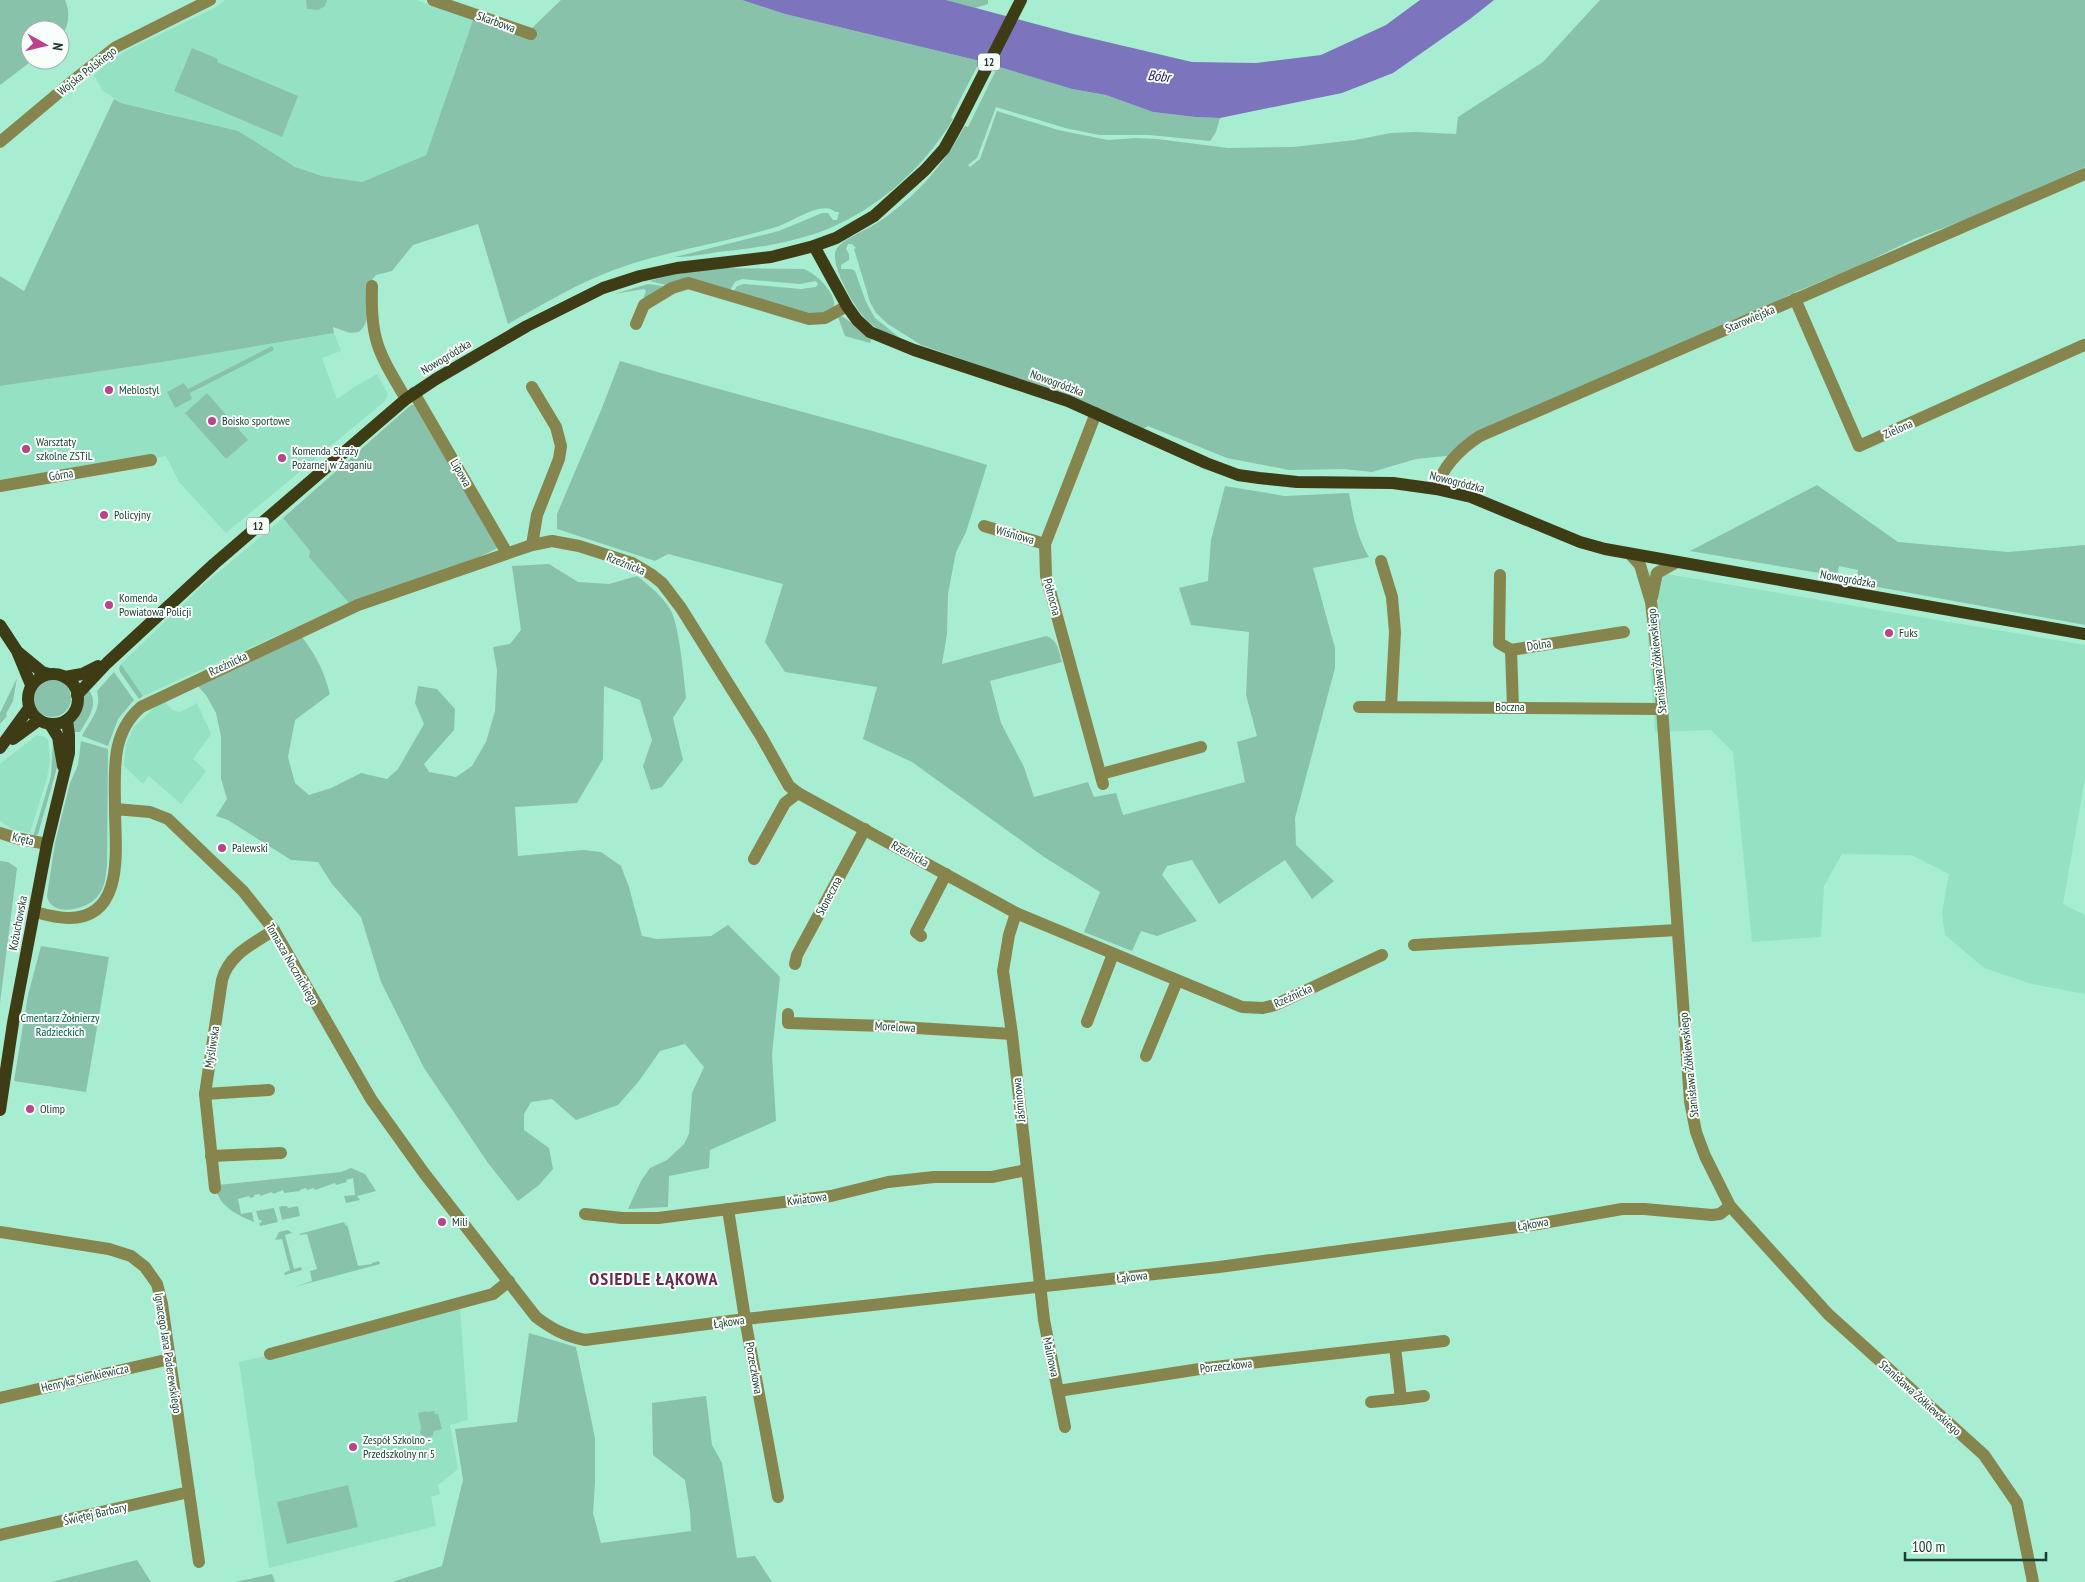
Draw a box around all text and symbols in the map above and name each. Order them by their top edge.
street label: Skarbowa [475,8,518,35]
north arrow [20,20,70,70]
text: N [48,42,67,52]
street label: Wojska Polskiego [54,43,119,98]
road number: 12 [978,54,1000,70]
water label: Bóbr [1147,66,1173,86]
street label: Starowiejska [1723,301,1777,336]
street label: Nowogródzka [418,336,474,378]
street label: Nowogródzka [1028,366,1086,399]
place label: Meblostyl [119,382,160,397]
marker: Meblostyl [103,384,115,396]
place label: Boisko sportowe [222,413,290,428]
marker: Boisko sportowe [206,415,218,427]
street label: Zielona [1881,415,1915,442]
place label: Warsztaty szkolne ZSTiL [36,434,93,463]
marker: Warsztaty szkolne ZSTiL [20,443,32,455]
place label: Komenda Straży Pożarnej w Żaganiu [292,443,372,472]
marker: Komenda Straży Pożarnej w Żaganiu [276,452,288,464]
street label: Lipowa [447,456,475,490]
street label: Górna [48,465,74,484]
street label: Nowogródzka [1428,467,1486,496]
place label: Policyjny [114,507,151,522]
marker: Policyjny [98,509,110,521]
road number: 12 [247,518,269,534]
street label: Wiśniowa [994,522,1036,547]
street label: Rzeźnicka [605,549,648,578]
street label: Nowogródzka [1819,566,1877,591]
street label: Północna [1040,577,1065,617]
place label: Komenda Powiatowa Policji [119,590,191,619]
marker: Komenda Powiatowa Policji [103,599,115,611]
street label: Stanisława Żółkiewskiego [1644,608,1669,714]
place label: Fuks [1899,625,1918,640]
marker: Fuks [1883,627,1895,639]
street label: Dolna [1526,635,1552,654]
street label: Rzeźnicka [206,648,249,679]
street label: Boczna [1495,699,1525,714]
street label: Kręta [11,829,36,848]
street label: Rzeźnicka [889,837,932,870]
place label: Palewski [232,840,268,855]
marker: Palewski [216,842,228,854]
street label: Słoneczna [812,874,845,918]
street label: Kożuchowska [5,894,30,951]
street label: Tomasza Nocznickiego [263,920,322,1007]
street label: Rzeźnicka [1271,980,1315,1011]
park label: Cmentarz Żołnierzy Radzieckich [21,1010,100,1039]
street label: Stanisława Żółkiewskiego [1676,1012,1701,1118]
street label: Morelowa [874,1018,916,1035]
street label: Myśliwska [201,1025,222,1069]
street label: Jaśminowa [1009,1077,1028,1124]
place label: Olimp [40,1101,65,1116]
marker: Olimp [24,1103,36,1115]
street label: Kwiatowa [786,1189,828,1208]
place label: Mili [452,1214,468,1229]
street label: Łąkowa [1516,1214,1550,1233]
marker: Mili [436,1216,448,1228]
district label: OSIEDLE ŁĄKOWA [589,1267,719,1290]
street label: Łąkowa [1116,1267,1149,1286]
street label: Ignacego Jana Paderewskiego [152,1291,185,1414]
street label: Łąkowa [712,1312,746,1331]
street label: Malinowa [1040,1336,1063,1378]
street label: Porzeczkowa [743,1341,766,1395]
street label: Porzeczkowa [1199,1355,1253,1376]
street label: Stanisława Żółkiewskiego [1876,1357,1965,1439]
street label: Henryka Sienkiewicza [40,1360,130,1395]
place label: Zespół Szkolno - Przedszkolny nr 5 [363,1432,435,1461]
marker: Zespół Szkolno - Przedszkolny nr 5 [347,1441,359,1453]
street label: Świętej Barbary [62,1499,129,1528]
scale bar [1905,1530,2046,1562]
text: 100 m [1912,1537,1945,1556]

